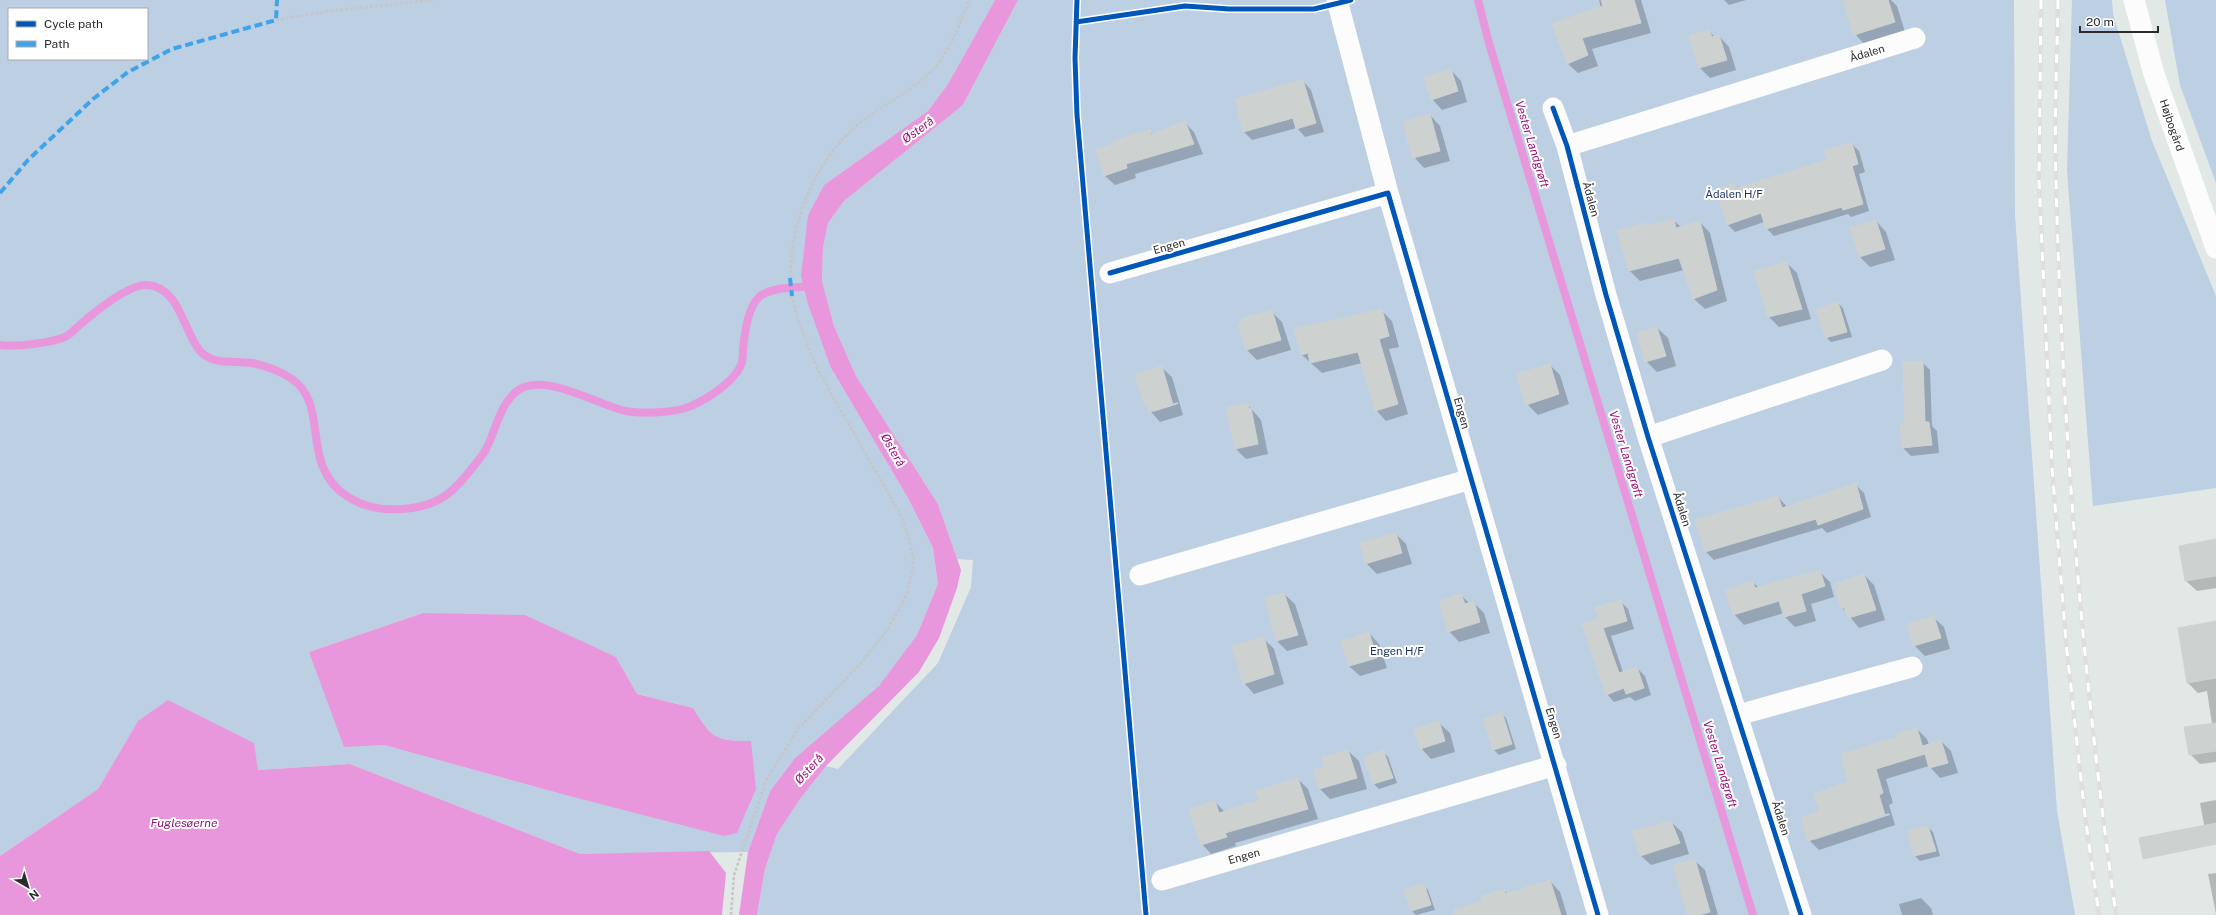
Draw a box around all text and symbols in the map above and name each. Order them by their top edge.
legend [8,8,148,60]
scale bar [2080,8,2158,34]
text: 20 m [2086,15,2114,29]
text: Cycle path [44,17,103,31]
text: Path [44,37,70,51]
street label: Ådalen [1848,41,1886,64]
street label: Højbogård [2158,97,2186,153]
water label: Vester Landgrøft [1512,99,1552,190]
water label: Østerå [899,114,937,147]
street label: Ådalen [1581,180,1602,218]
park label: Ådalen H/F [1705,187,1763,200]
street label: Engen [1152,236,1186,256]
street label: Engen [1452,396,1472,430]
water label: Vester Landgrøft [1606,409,1646,500]
water label: Østerå [877,430,908,469]
street label: Ådalen [1671,490,1694,528]
park label: Engen H/F [1370,645,1424,657]
street label: Engen [1544,706,1564,740]
water label: Vester Landgrøft [1700,719,1740,810]
water label: Østerå [791,751,826,788]
street label: Ådalen [1770,799,1793,837]
water label: Fuglesøerne [151,816,218,830]
street label: Engen [1227,846,1261,866]
north arrow [8,867,48,907]
text: N [27,888,41,902]

